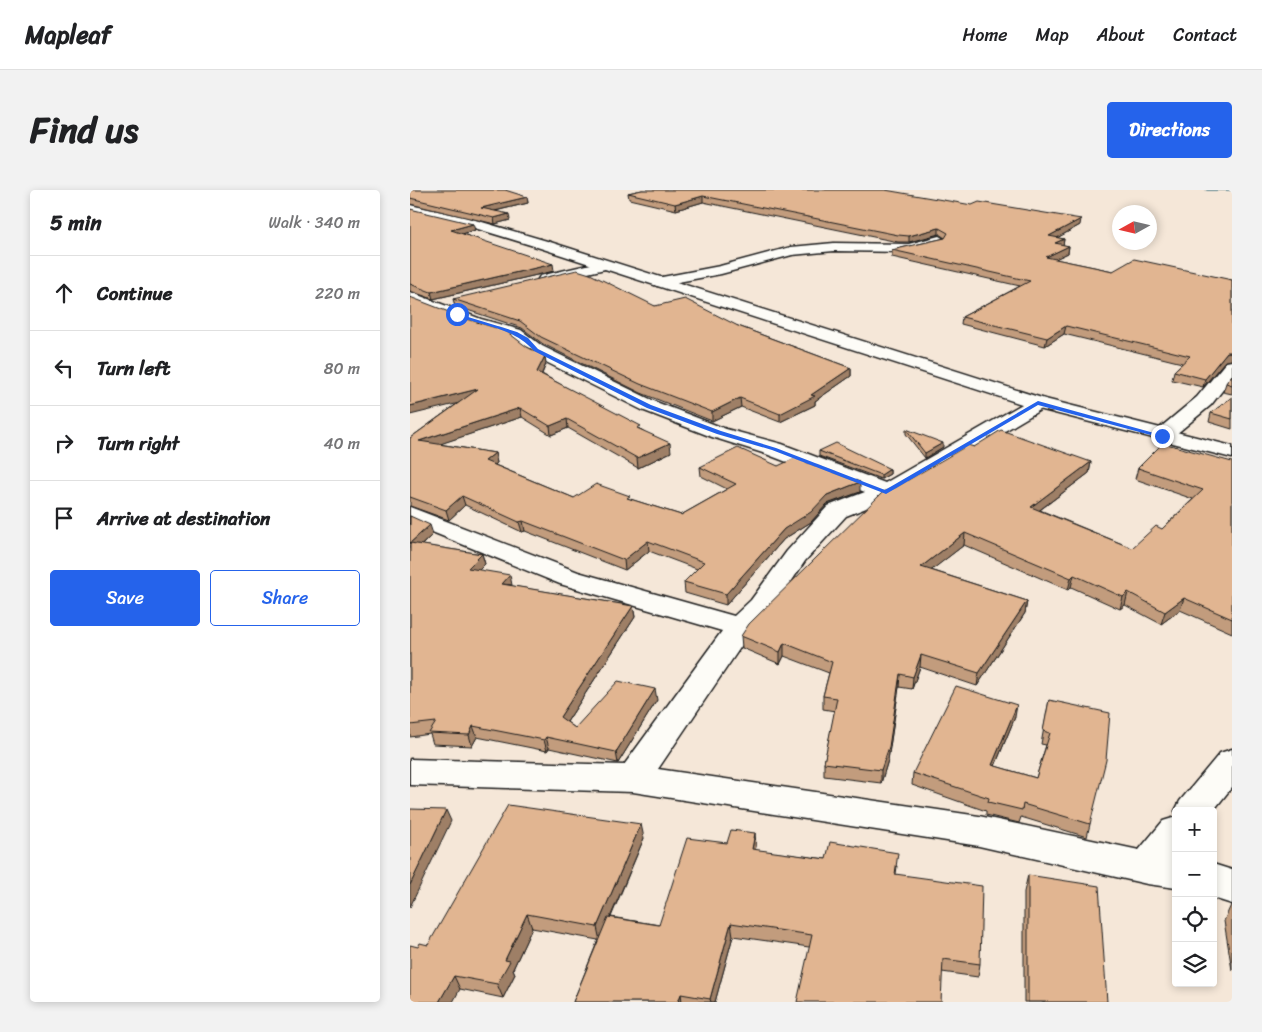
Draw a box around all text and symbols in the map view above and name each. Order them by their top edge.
text: Mapleaf [25,14,111,56]
text: Home [963,19,1008,51]
text: Map [1036,19,1069,51]
text: About [1097,19,1145,51]
text: Contact [1173,19,1237,51]
text: Find us [30,99,138,161]
button: Directions [1107,102,1232,158]
text: 5 min [50,204,102,242]
north arrow [1112,205,1157,250]
text: Walk · 340 m [269,208,360,237]
text: Continue [97,277,173,310]
icon: ahead [50,279,78,307]
text: 220 m [315,279,360,308]
route start [446,303,469,326]
text: Turn left [97,352,170,385]
icon: left [50,354,78,382]
text: 80 m [324,354,360,383]
route end [1151,425,1174,448]
text: Turn right [97,427,179,460]
icon: right [50,429,78,457]
text: 40 m [323,429,360,458]
text: Arrive at destination [97,502,270,535]
icon: arrive [50,504,78,532]
button: Save [50,570,200,626]
button: Share [210,570,360,626]
map controls [1172,807,1217,987]
button: + [1172,807,1217,852]
button: − [1172,852,1217,897]
button: locate [1172,897,1217,942]
button: layers [1172,942,1217,987]

